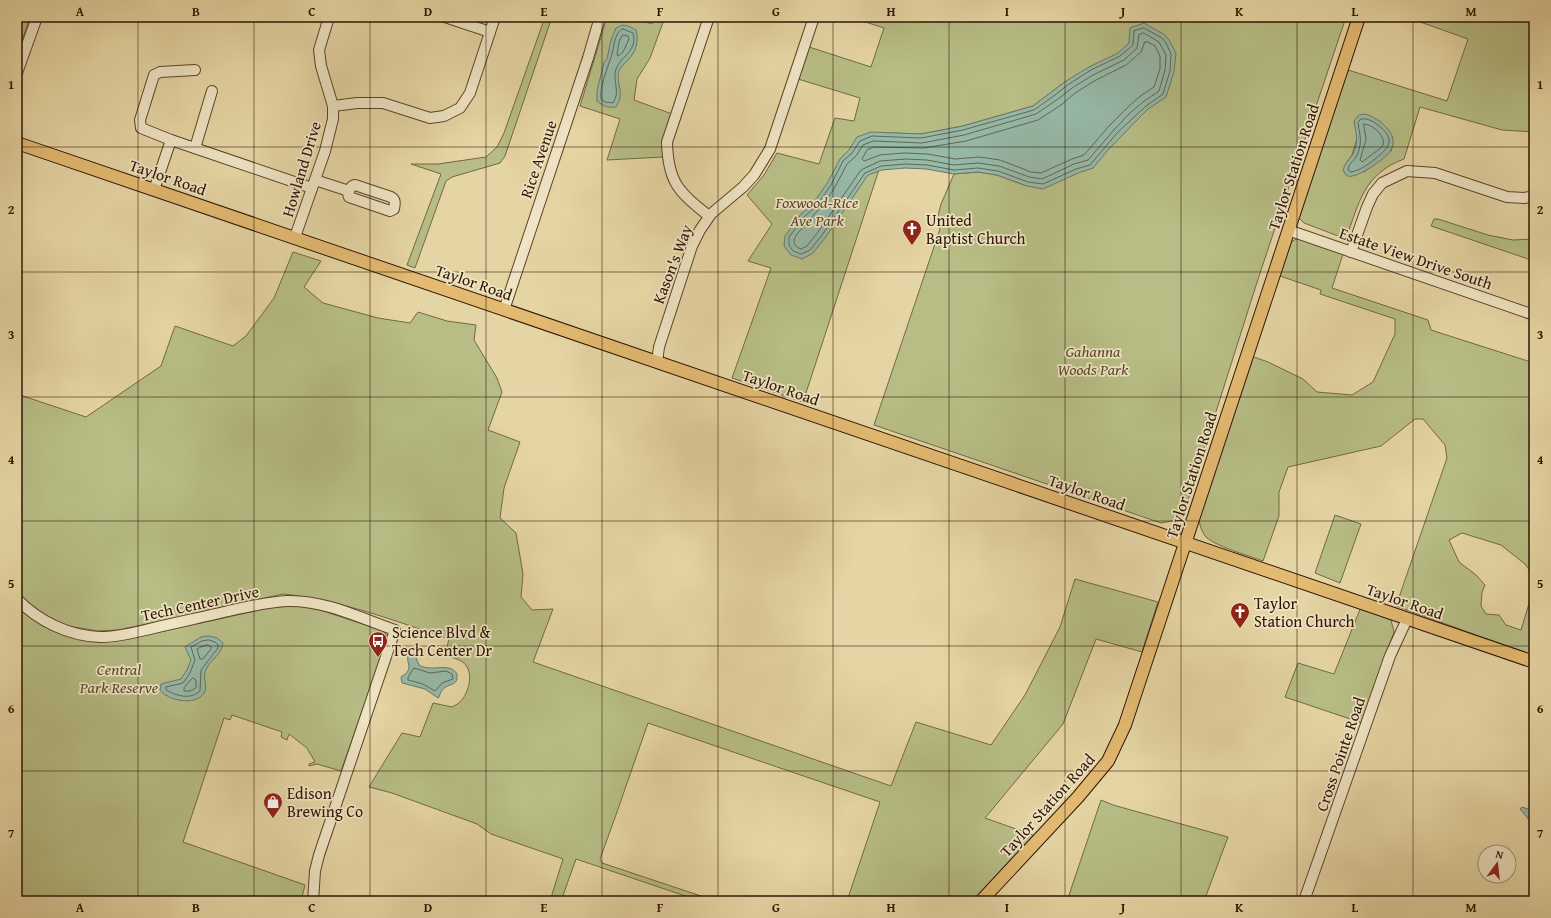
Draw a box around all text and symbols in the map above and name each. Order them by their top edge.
text: A [76,2,85,21]
text: B [192,2,200,21]
text: C [308,2,316,21]
text: D [424,2,432,21]
text: E [541,2,548,21]
text: F [657,2,664,21]
text: G [772,2,780,21]
text: H [886,2,896,21]
text: I [1005,2,1009,21]
text: J [1119,2,1126,21]
text: K [1235,2,1244,21]
text: L [1352,2,1359,21]
text: M [1465,2,1477,21]
text: 1 [8,75,14,94]
text: 1 [1537,75,1543,94]
street label: Taylor Station Road [1261,100,1325,233]
street label: Rice Avenue [513,117,563,201]
street label: Howland Drive [275,118,327,220]
street label: Taylor Road [126,153,210,202]
park label: Foxwood-Rice Ave Park [775,190,859,232]
text: 2 [8,200,15,219]
text: 2 [1537,200,1544,219]
place label: United Baptist Church [926,208,1025,250]
church icon: United Baptist Church [901,218,923,246]
street label: Kason's Way [646,221,698,307]
street label: Estate View Drive South [1336,221,1496,295]
street label: Taylor Road [432,258,516,307]
text: 3 [8,325,14,344]
text: 3 [1537,325,1543,344]
park label: Gahanna Woods Park [1058,339,1129,381]
street label: Taylor Road [739,363,823,412]
street label: Taylor Station Road [1159,408,1223,541]
text: 4 [8,450,15,469]
text: 4 [1537,450,1544,469]
street label: Taylor Road [1045,468,1129,517]
text: 5 [8,574,15,593]
text: 5 [1537,574,1544,593]
street label: Taylor Road [1363,577,1447,626]
street label: Tech Center Drive [139,579,261,627]
place label: Taylor Station Church [1254,591,1354,633]
church icon: Taylor Station Church [1229,601,1251,629]
place label: Science Blvd & Tech Center Dr [392,620,492,662]
bus stop icon: Science Blvd & Tech Center Dr [367,630,389,658]
park label: Central Park Reserve [79,657,159,699]
street label: Cross Pointe Road [1309,693,1371,815]
text: 6 [8,699,15,718]
text: 6 [1537,699,1544,718]
street label: Taylor Station Road [994,748,1100,862]
place label: Edison Brewing Co [287,781,363,823]
shop icon: Edison Brewing Co [262,791,284,819]
text: 7 [8,824,15,843]
text: 7 [1537,824,1544,843]
north arrow [1477,844,1517,884]
text: N [1494,846,1506,863]
text: A [76,898,85,917]
text: B [192,898,200,917]
text: C [308,898,316,917]
text: D [424,898,432,917]
text: E [541,898,548,917]
text: F [657,898,664,917]
text: G [772,898,780,917]
text: H [886,898,896,917]
text: I [1005,898,1009,917]
text: J [1119,898,1126,917]
text: K [1235,898,1244,917]
text: L [1352,898,1359,917]
text: M [1465,898,1477,917]

